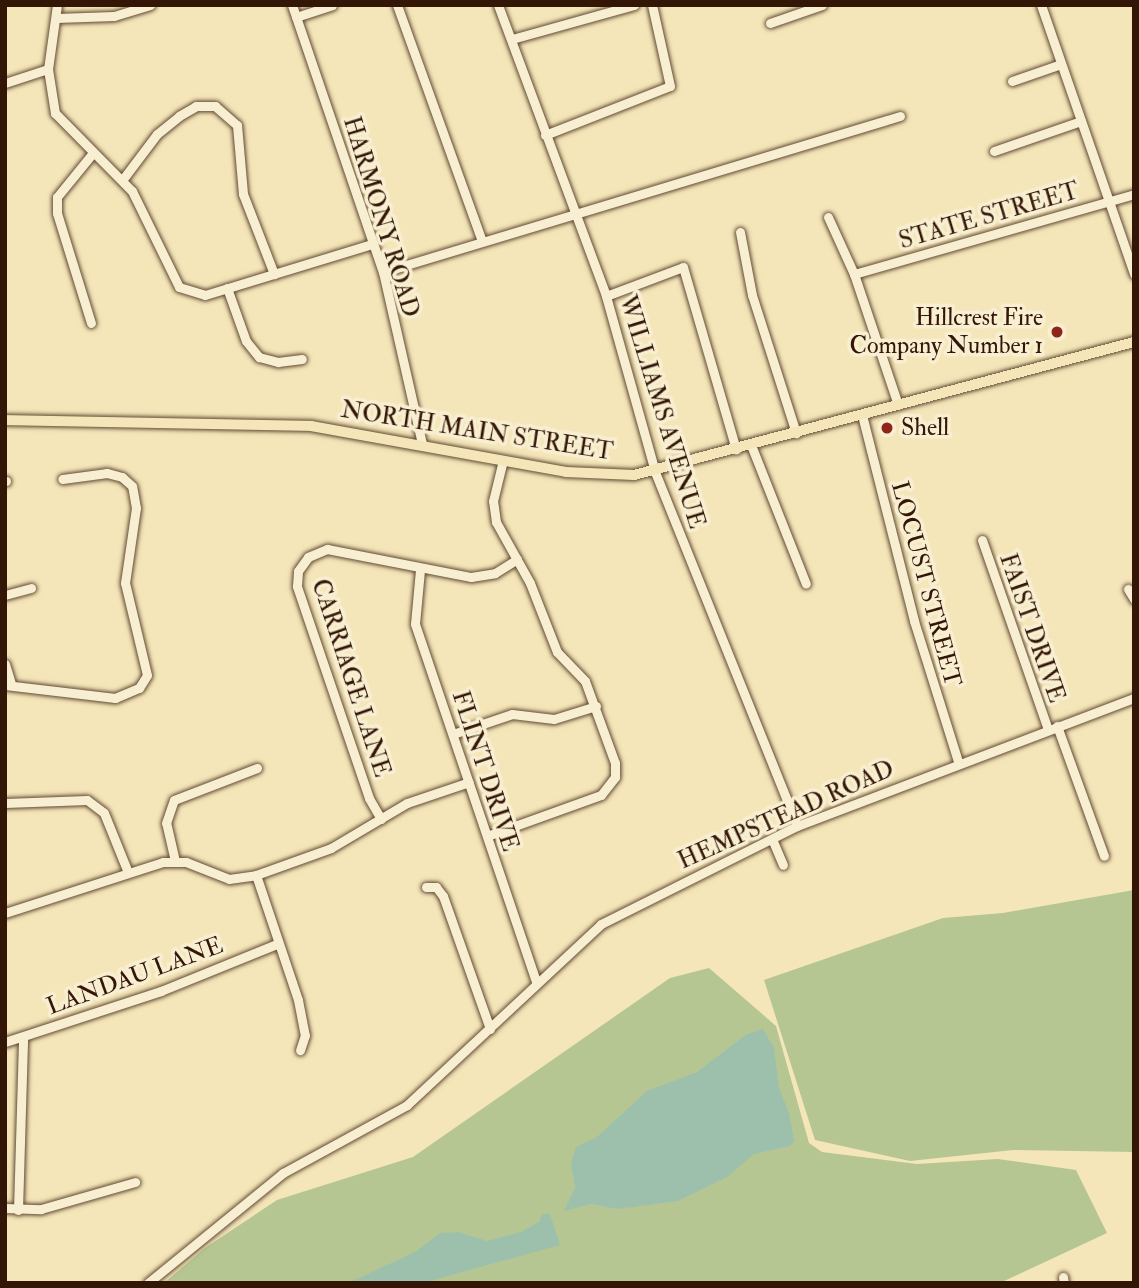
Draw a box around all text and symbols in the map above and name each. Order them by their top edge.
street label: HARMONY ROAD [337,113,425,321]
street label: STATE STREET [896,177,1082,255]
street label: WILLIAMS AVENUE [613,292,711,532]
place label: Hillcrest Fire Company Number 1 [849,304,1043,360]
marker: Hillcrest Fire Company Number 1 [1049,324,1065,340]
street label: NORTH MAIN STREET [339,395,615,467]
place label: Shell [901,414,949,442]
marker: Shell [879,420,895,436]
street label: LOCUST STREET [885,478,967,690]
street label: FAIST DRIVE [993,550,1071,706]
street label: CARRIAGE LANE [305,576,397,780]
street label: FLINT DRIVE [446,687,524,855]
street label: HEMPSTEAD ROAD [674,754,898,876]
street label: LANDAU LANE [43,931,227,1021]

